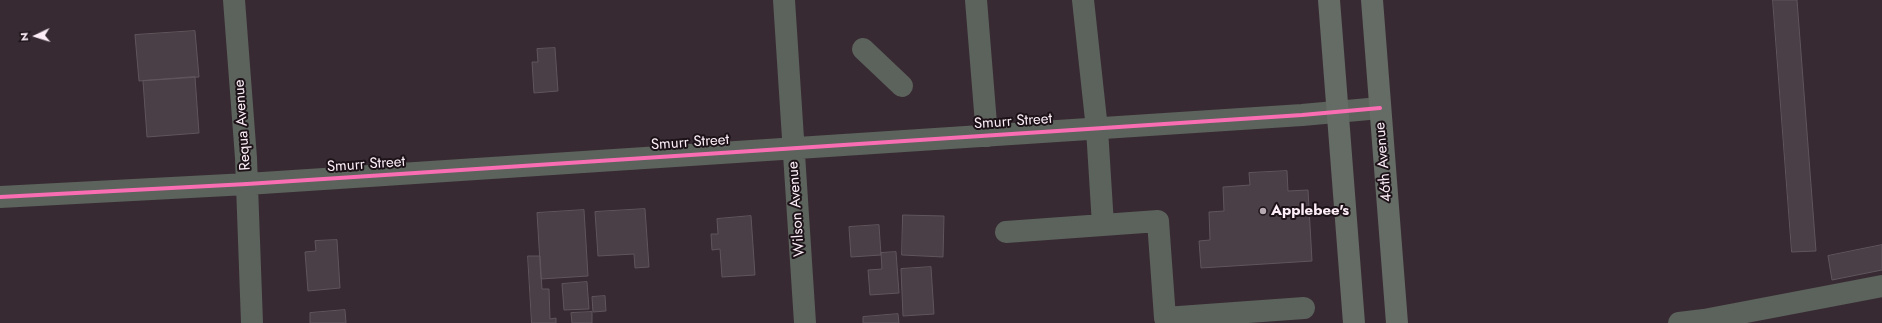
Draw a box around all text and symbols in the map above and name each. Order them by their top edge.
north arrow [16,16,56,56]
text: N [16,32,32,42]
street label: Requa Avenue [231,79,255,171]
street label: Smurr Street [973,110,1053,134]
street label: 46th Avenue [1372,121,1396,203]
street label: Smurr Street [650,131,730,155]
street label: Smurr Street [326,153,406,177]
street label: Wilson Avenue [785,161,809,257]
place label: Applebee's [1271,202,1349,220]
marker: Applebee's [1258,206,1268,216]

